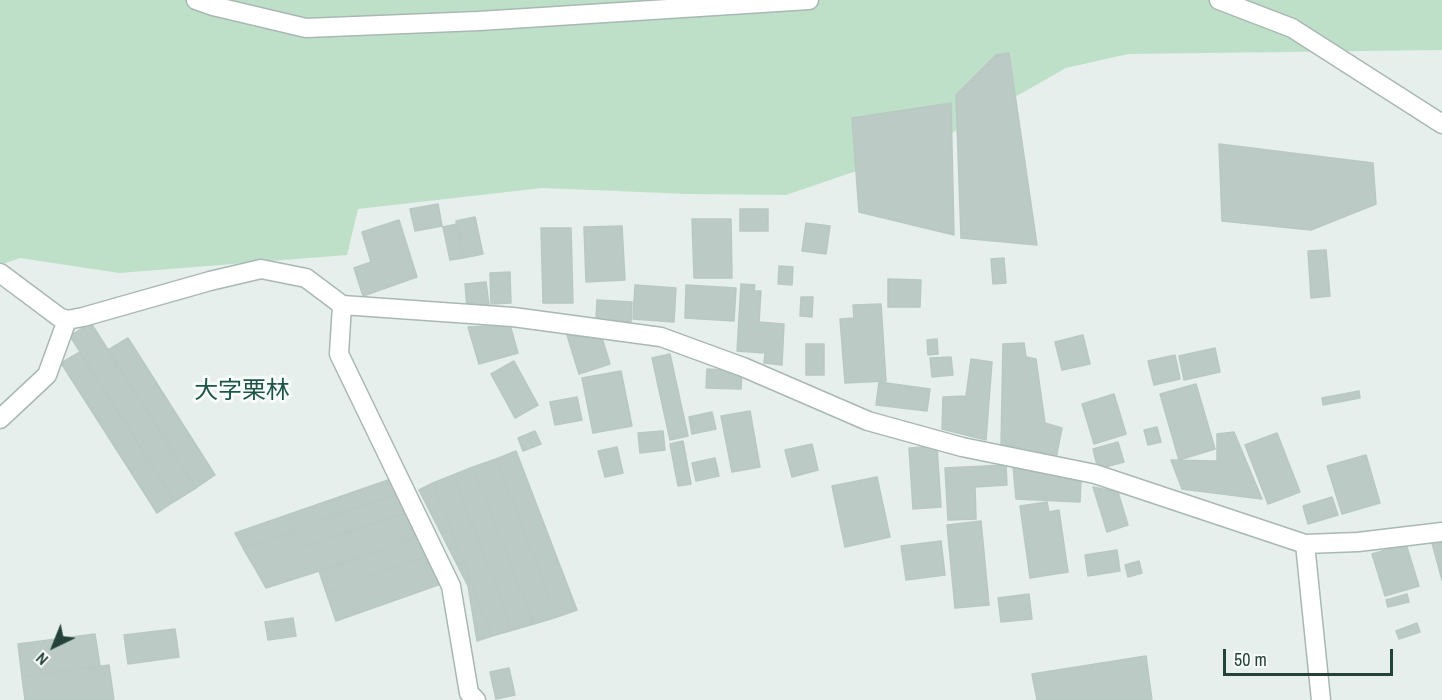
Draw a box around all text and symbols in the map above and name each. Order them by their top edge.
district label: 大字栗林 [194,378,290,406]
north arrow [24,616,84,676]
scale bar [1226,637,1396,675]
text: 50 m [1234,647,1267,672]
text: N [31,648,53,670]

